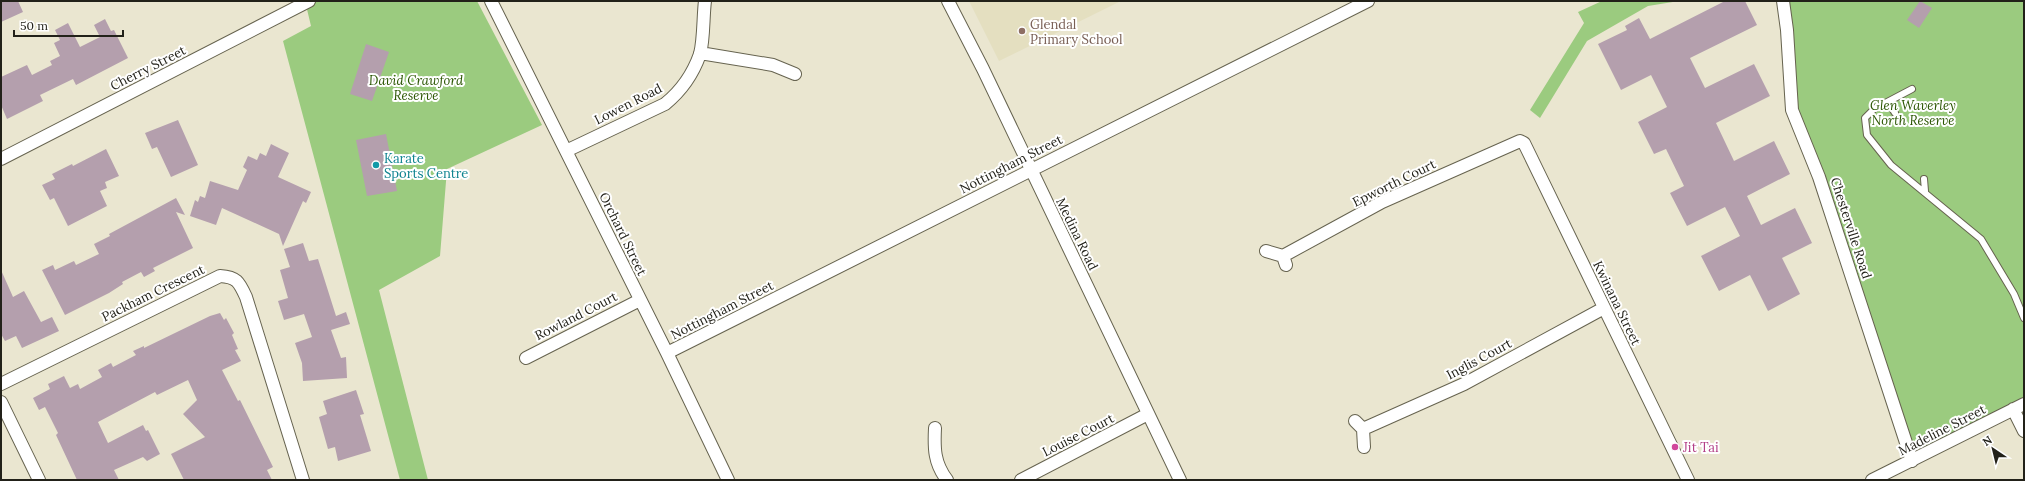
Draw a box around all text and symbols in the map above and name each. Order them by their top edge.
scale bar [14,12,123,38]
place label: Glendal Primary School [1030,16,1123,48]
text: 50 m [20,18,48,33]
marker: Glendal Primary School [1017,26,1027,36]
street label: Cherry Street [107,42,189,94]
park label: David Crawford Reserve [369,72,464,104]
street label: Lowen Road [591,80,665,128]
park label: Glen Waverley North Reserve [1870,97,1956,129]
street label: Nottingham Street [957,131,1065,197]
place label: Karate Sports Centre [384,150,468,182]
street label: Epworth Court [1350,155,1438,211]
marker: Karate Sports Centre [371,160,381,170]
street label: Chesterville Road [1827,175,1875,281]
street label: Orchard Street [595,189,651,279]
street label: Medina Road [1052,195,1102,273]
street label: Kwinana Street [1589,258,1645,348]
street label: Packham Crescent [99,261,207,325]
street label: Nottingham Street [668,277,776,343]
street label: Rowland Court [532,288,620,344]
street label: Inglis Court [1443,335,1515,383]
street label: Madeline Street [1895,401,1989,459]
street label: Louise Court [1039,410,1117,460]
north arrow [1973,429,2013,469]
text: N [1980,432,1995,449]
place label: Jit Tai [1682,439,1719,456]
marker: Jit Tai [1670,442,1680,452]

